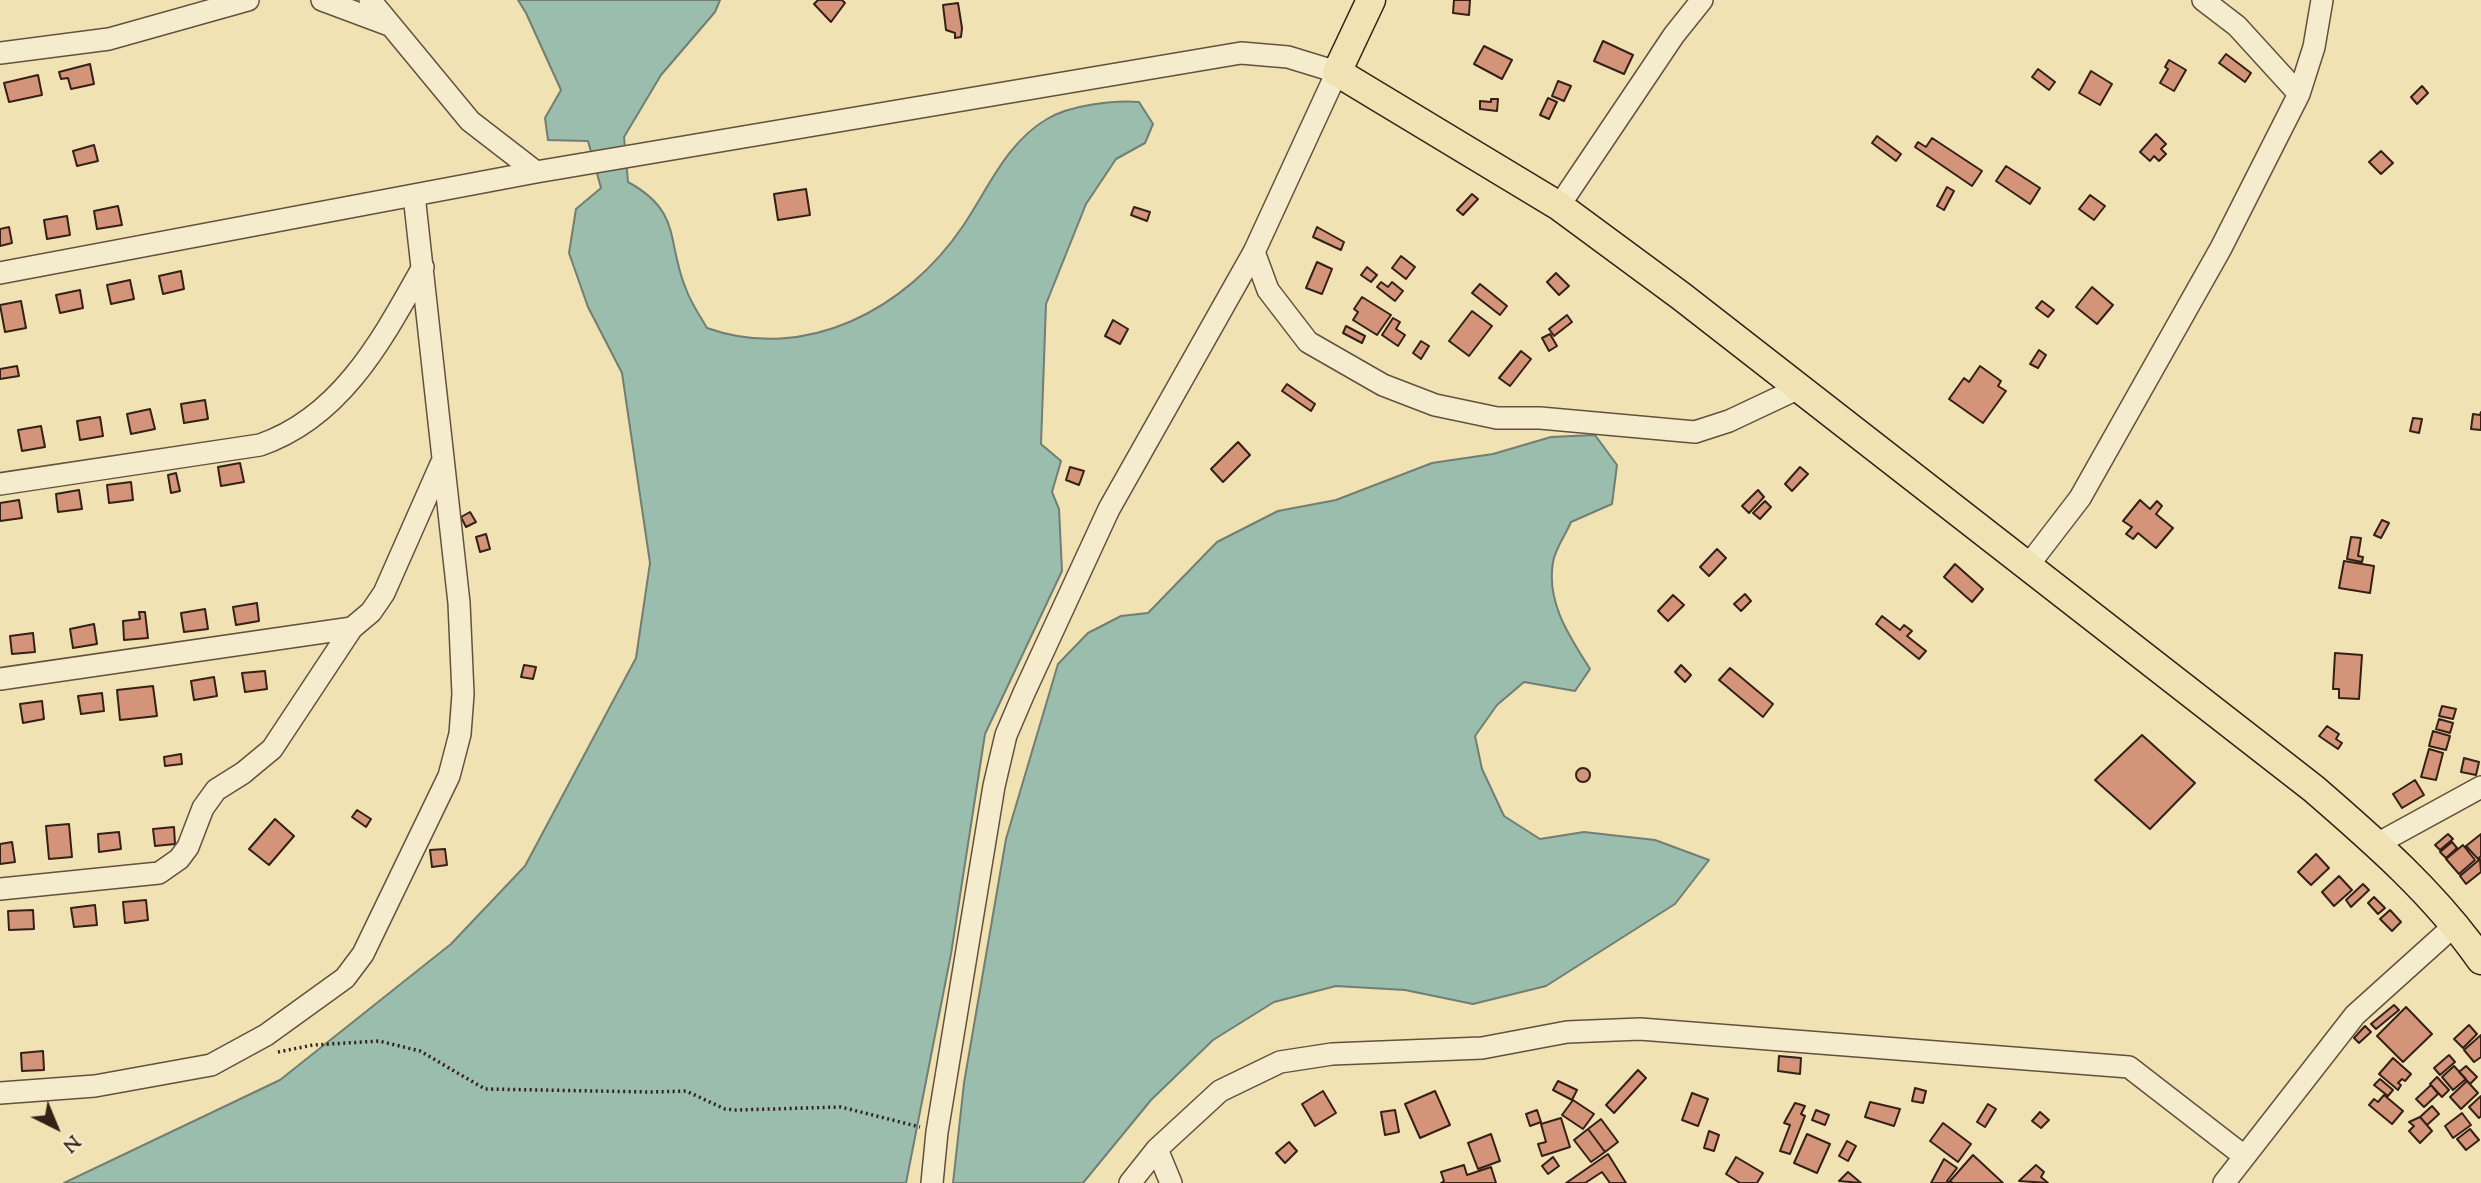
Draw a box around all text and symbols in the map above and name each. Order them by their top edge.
north arrow [21,1092,91,1162]
text: N [56,1128,85,1158]

